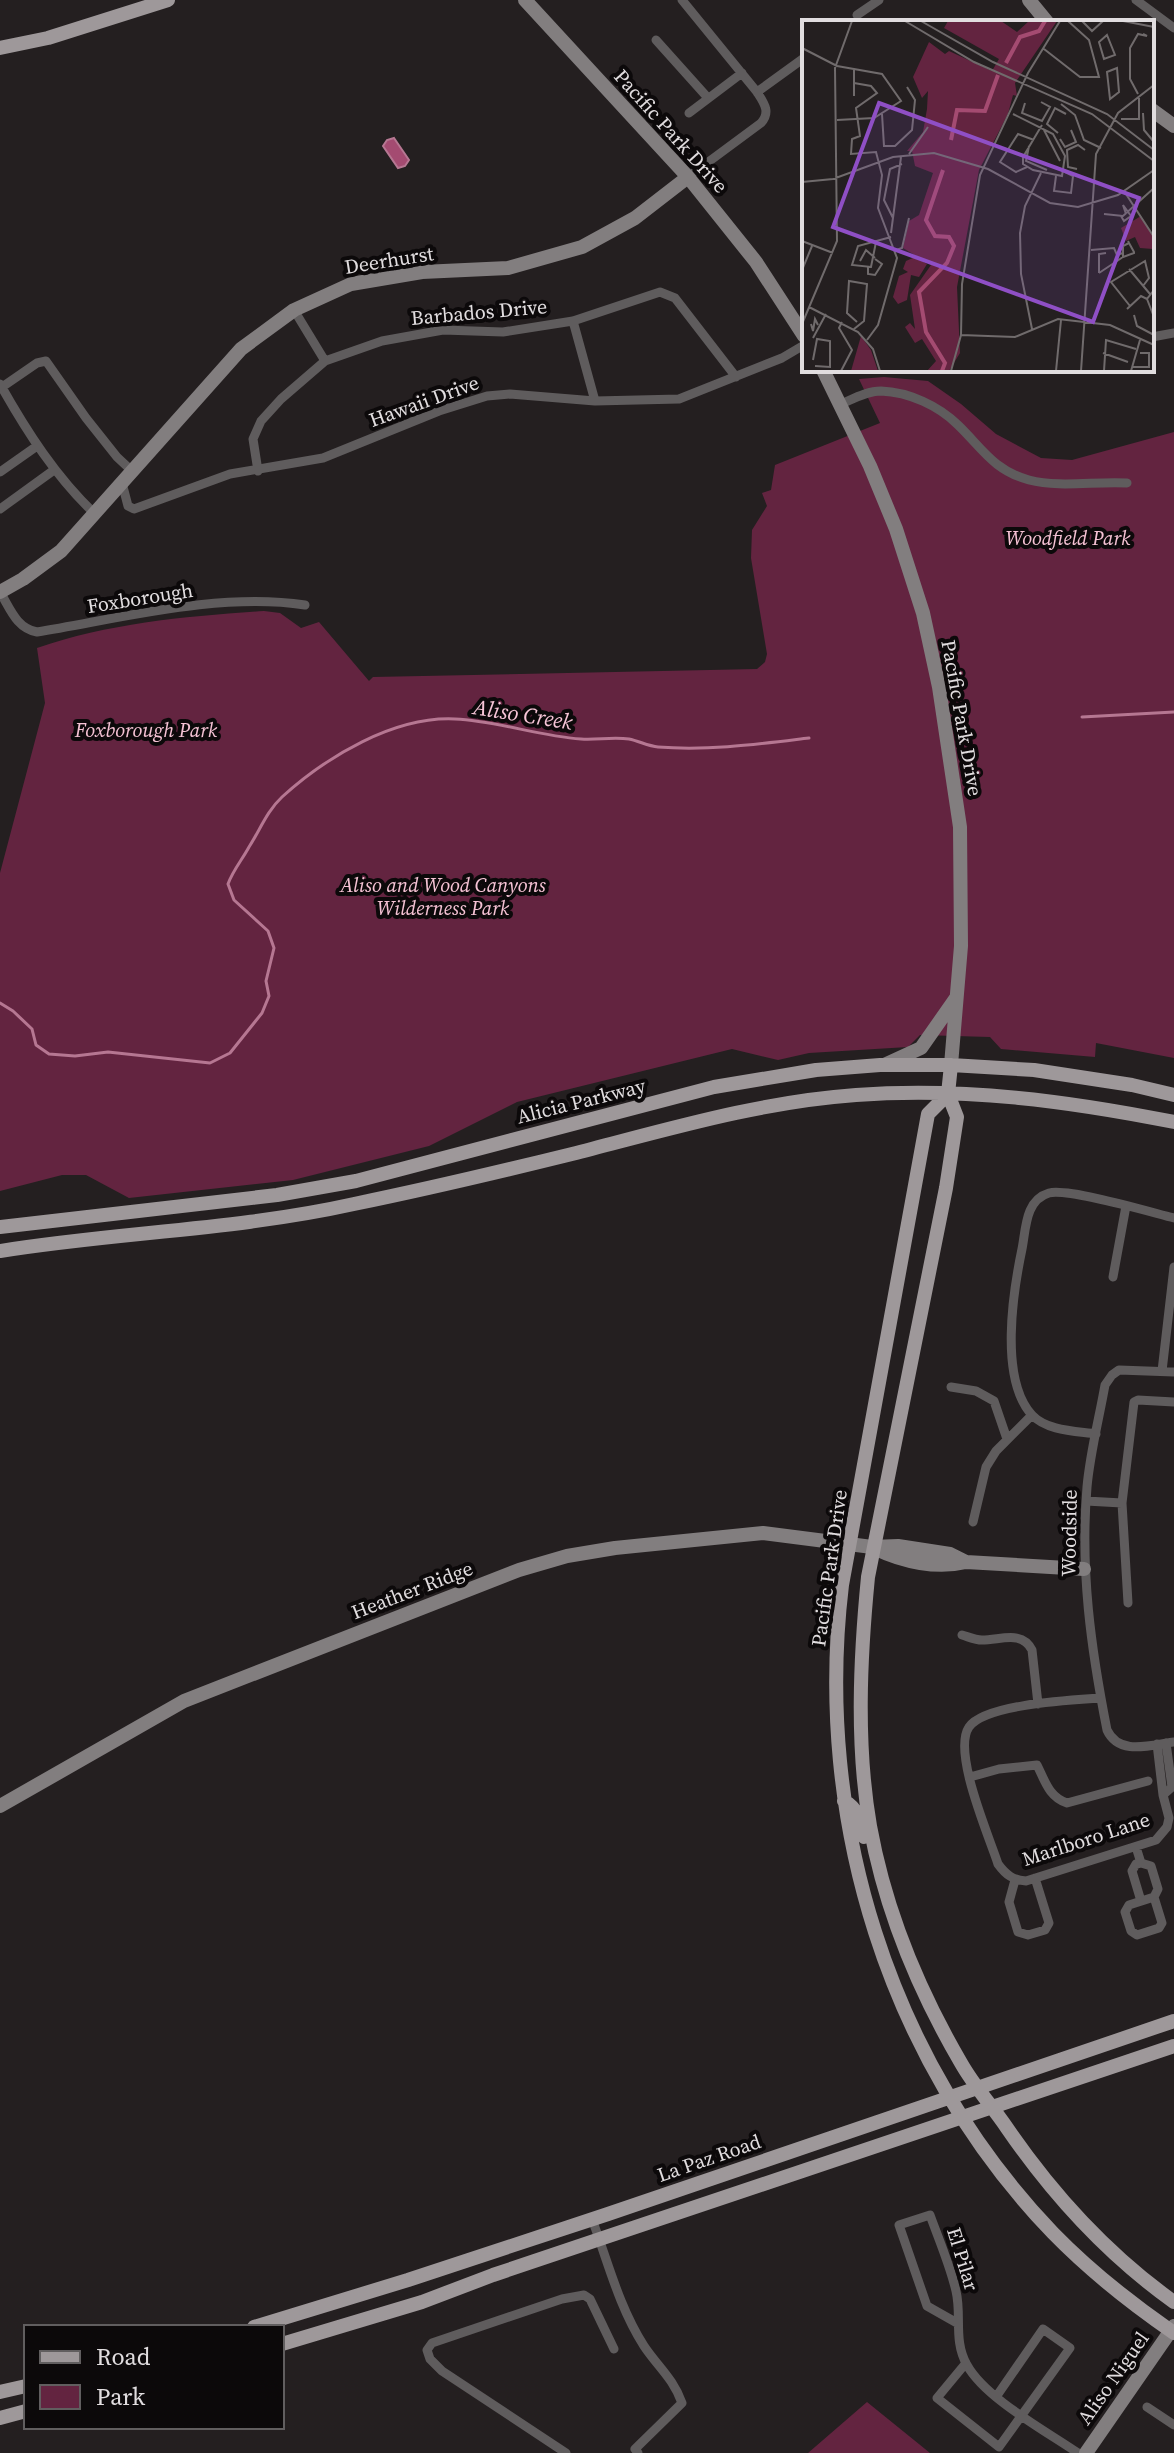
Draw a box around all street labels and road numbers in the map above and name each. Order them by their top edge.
street label: Pacific Park Drive [608,63,734,199]
street label: Deerhurst [342,239,436,281]
street label: Barbados Drive [410,292,548,332]
street label: Hawaii Drive [365,368,483,434]
street label: Foxborough [85,576,195,620]
street label: Pacific Park Drive [934,638,990,798]
street label: Alicia Parkway [514,1071,649,1131]
street label: Pacific Park Drive [804,1488,854,1648]
street label: Woodside [1054,1489,1084,1577]
street label: Heather Ridge [347,1554,477,1626]
street label: Marlboro Lane [1019,1805,1153,1873]
street label: La Paz Road [653,2127,765,2189]
street label: El Pilar [940,2224,986,2295]
street label: Aliso Niguel [1071,2326,1155,2430]

